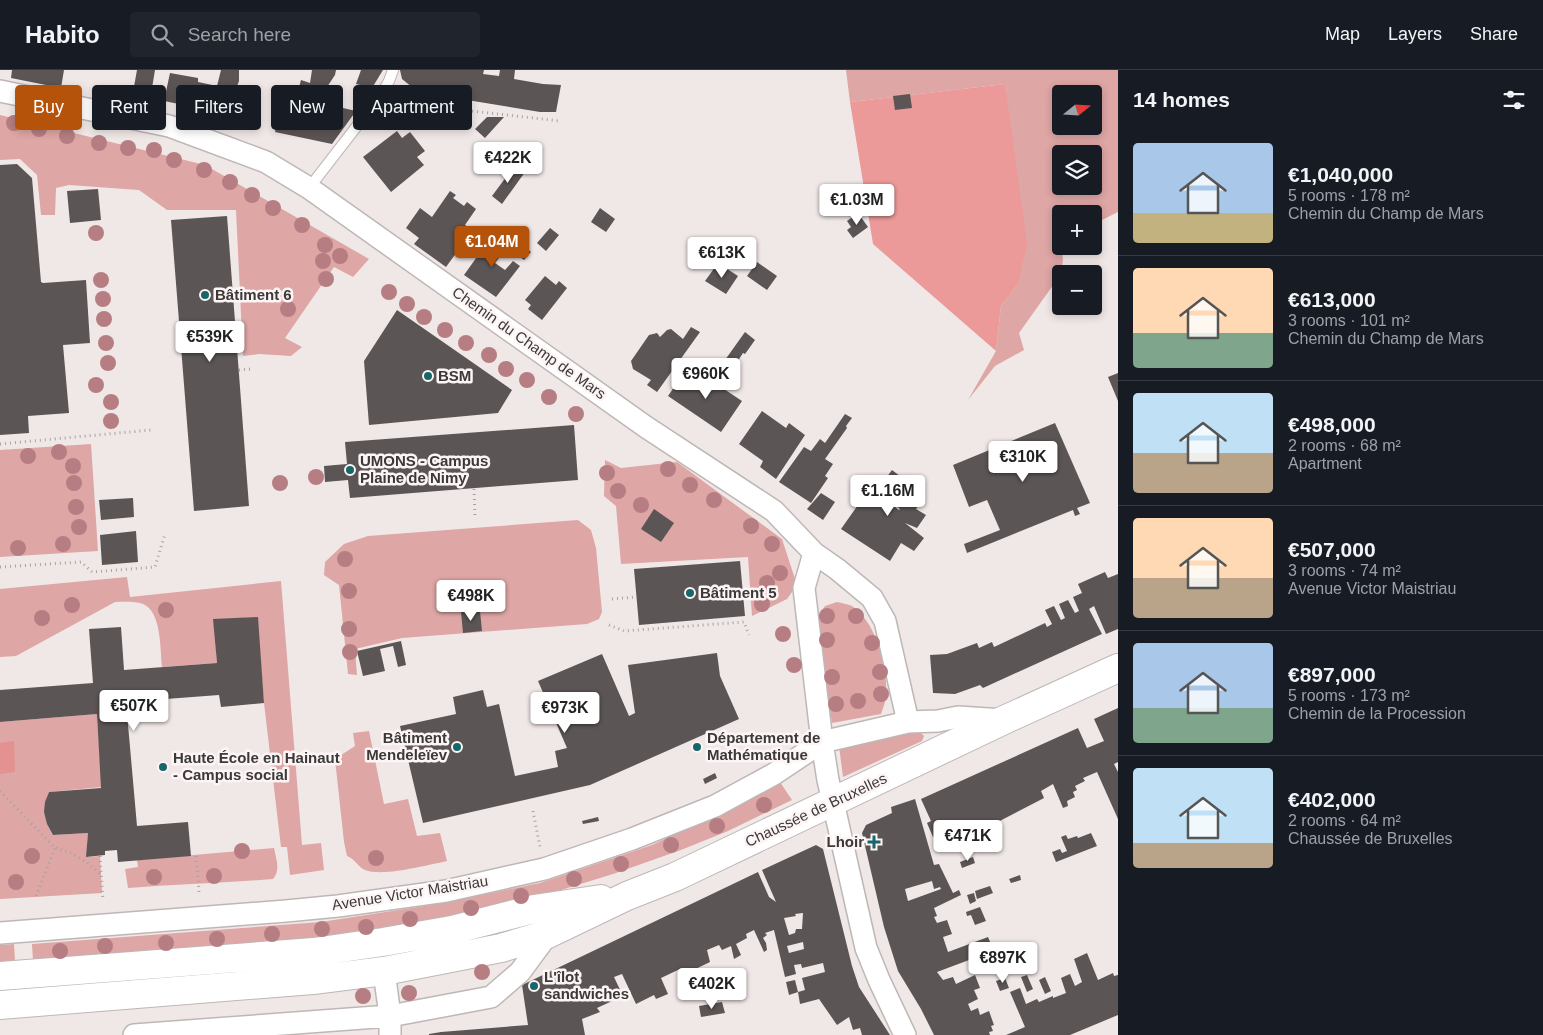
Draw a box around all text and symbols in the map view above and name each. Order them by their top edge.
search box [130,12,480,57]
text: Habito [25,21,100,48]
icon: search [148,21,176,49]
text: Search here [188,24,291,45]
text: Map [1325,24,1360,44]
text: Layers [1388,24,1442,44]
text: Share [1470,24,1518,44]
chip: Buy [15,85,82,130]
chip: Rent [92,85,166,130]
chip: Filters [176,85,261,130]
chip: New [271,85,343,130]
chip: Apartment [353,85,472,130]
north arrow [1052,85,1102,135]
map controls [1052,85,1102,315]
icon: filters [1500,86,1528,114]
text: 14 homes [1133,88,1230,111]
pin: €422K [473,142,543,184]
button: layers [1052,145,1102,195]
text: €422K [484,149,532,166]
icon: home [1173,163,1233,223]
text: €1,040,000 [1288,163,1393,186]
pin: €1.03M [816,184,898,226]
text: 5 rooms · 178 m² [1288,187,1410,204]
text: €1.03M [830,191,884,208]
button: + [1052,205,1102,255]
text: Chemin du Champ de Mars [1288,205,1484,222]
pin: €1.04M [451,226,533,268]
text: €1.04M [465,233,519,250]
pin: €613K [687,236,757,279]
text: €613K [698,244,746,261]
button: − [1052,265,1102,315]
street label: Chemin du Champ de Mars [449,283,609,402]
place label: Bâtiment 6 [215,286,292,303]
icon: home [1173,288,1233,348]
text: €613,000 [1288,288,1376,311]
marker: Bâtiment 6 [199,289,211,301]
text: 3 rooms · 101 m² [1288,312,1410,329]
pin: €539K [175,320,245,363]
text: €539K [186,328,234,345]
text: Chemin du Champ de Mars [1288,330,1484,347]
pin: €960K [671,358,741,400]
text: €960K [682,365,730,382]
place label: BSM [438,367,471,384]
marker: BSM [422,370,434,382]
icon: home [1173,413,1233,473]
text: €498,000 [1288,413,1376,436]
text: 2 rooms · 68 m² [1288,437,1401,454]
pin: €310K [988,440,1058,483]
text: €310K [999,448,1047,465]
place label: UMONS - Campus Plaine de Nimy [360,452,488,486]
text: Apartment [1288,455,1362,472]
marker: UMONS - Campus Plaine de Nimy [344,464,356,476]
pin: €1.16M [847,474,929,517]
text: €1.16M [861,482,915,499]
icon: home [1173,538,1233,598]
text: €507,000 [1288,538,1376,561]
text: 3 rooms · 74 m² [1288,562,1401,579]
pin: €498K [436,580,506,622]
text: Avenue Victor Maistriau [1288,580,1456,597]
place label: Bâtiment 5 [700,584,777,601]
text: €498K [447,587,495,604]
marker: Bâtiment 5 [684,587,696,599]
icon: home [1173,663,1233,723]
text: €897,000 [1288,663,1376,686]
text: 5 rooms · 173 m² [1288,687,1410,704]
pin: €507K [99,690,169,732]
pin: €973K [530,692,600,734]
text: €507K [110,697,158,714]
text: €973K [541,699,589,716]
text: Chemin de la Procession [1288,705,1466,722]
place label: Bâtiment Mendeleïev [366,729,448,763]
place label: Département de Mathématique [707,729,820,763]
marker: Bâtiment Mendeleïev [451,741,463,753]
marker: Département de Mathématique [691,741,703,753]
place label: Haute École en Hainaut - Campus social [173,749,340,783]
marker: Haute École en Hainaut - Campus social [157,761,169,773]
street label: Chaussée de Bruxelles [742,769,889,850]
icon: home [1173,788,1233,848]
text: €402,000 [1288,788,1376,811]
text: 2 rooms · 64 m² [1288,812,1401,829]
pin: €471K [933,820,1003,862]
text: €471K [944,827,992,844]
text: Chaussée de Bruxelles [1288,830,1453,847]
place label: Lhoir [827,833,864,850]
marker: Lhoir [868,836,880,848]
street label: Avenue Victor Maistriau [331,872,489,913]
pin: €897K [968,942,1038,984]
text: €897K [979,949,1027,966]
place label: L'îlot sandwiches [544,968,629,1002]
pin: €402K [677,968,747,1010]
text: €402K [688,975,736,992]
marker: L'îlot sandwiches [528,980,540,992]

